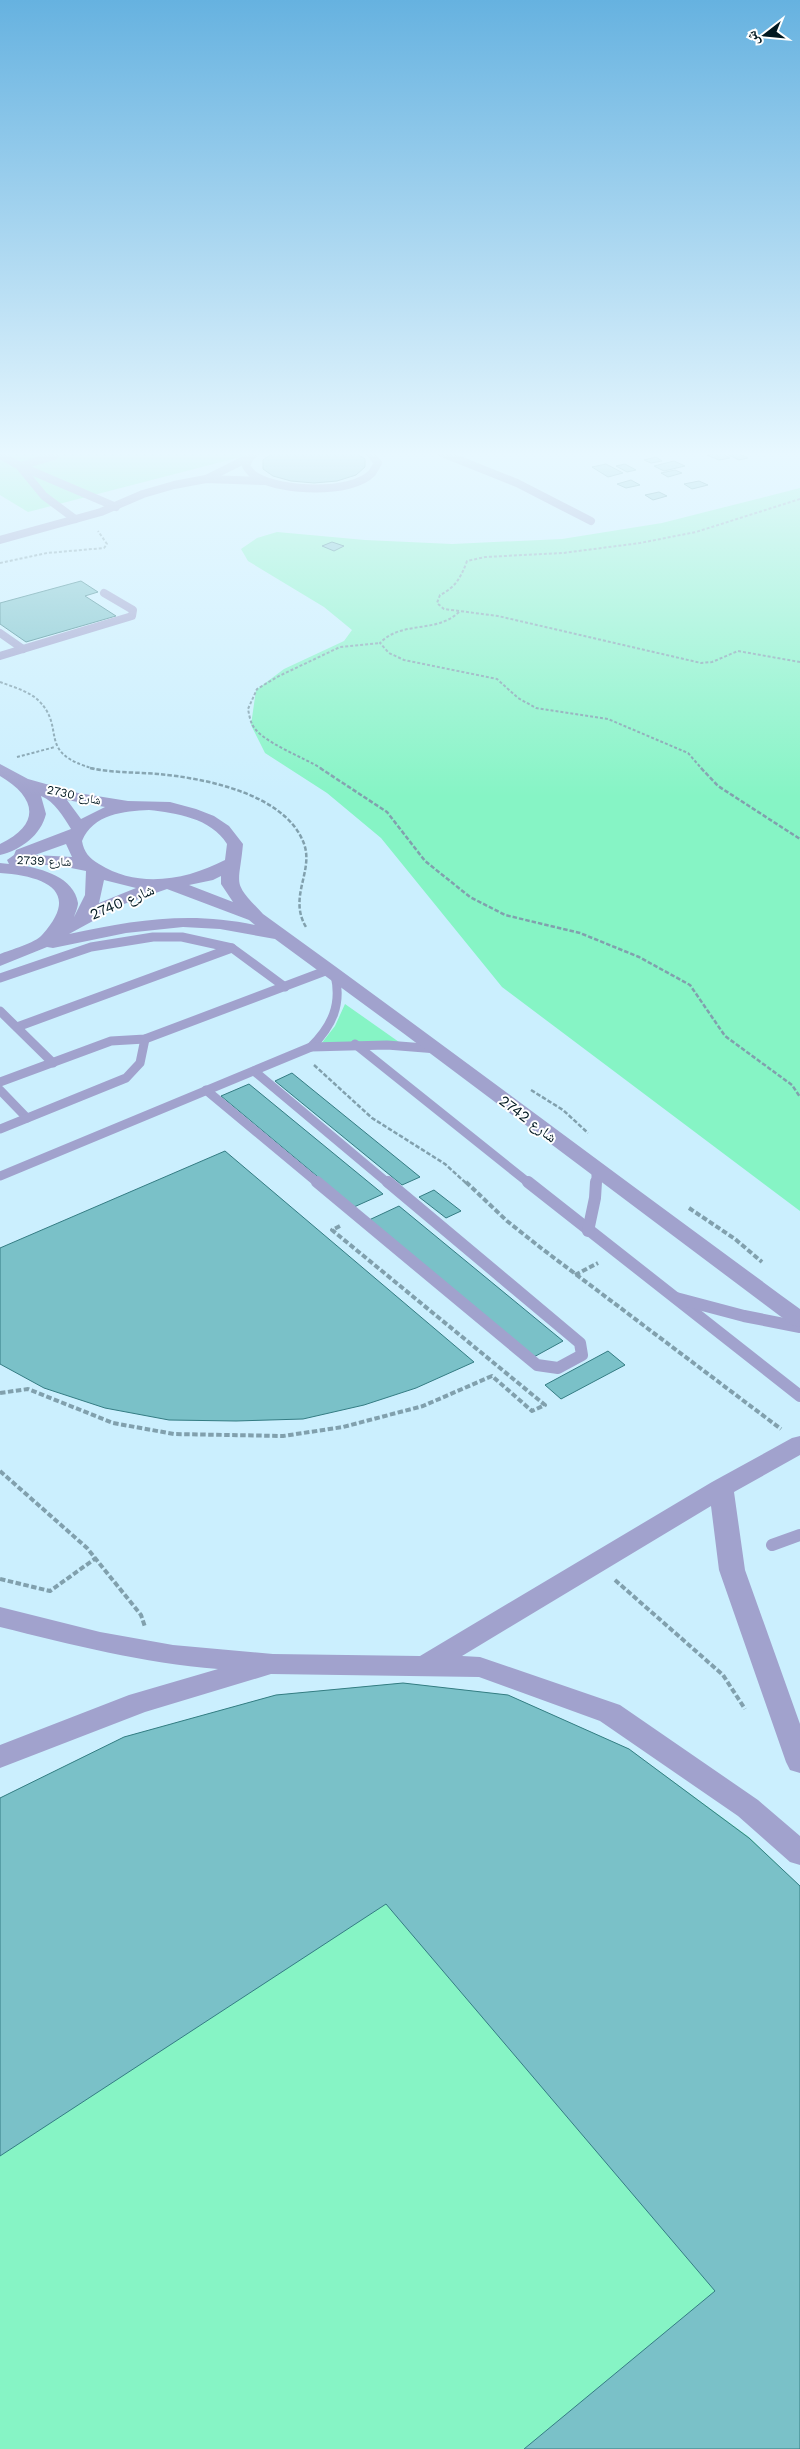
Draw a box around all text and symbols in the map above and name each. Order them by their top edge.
north arrow [740,10,790,60]
text: ش [743,29,763,48]
street label: شارع 2730 [46,782,102,809]
street label: شارع 2739 [16,853,72,870]
street label: شارع 2740 [87,880,157,924]
street label: شارع 2742 [495,1092,560,1147]

